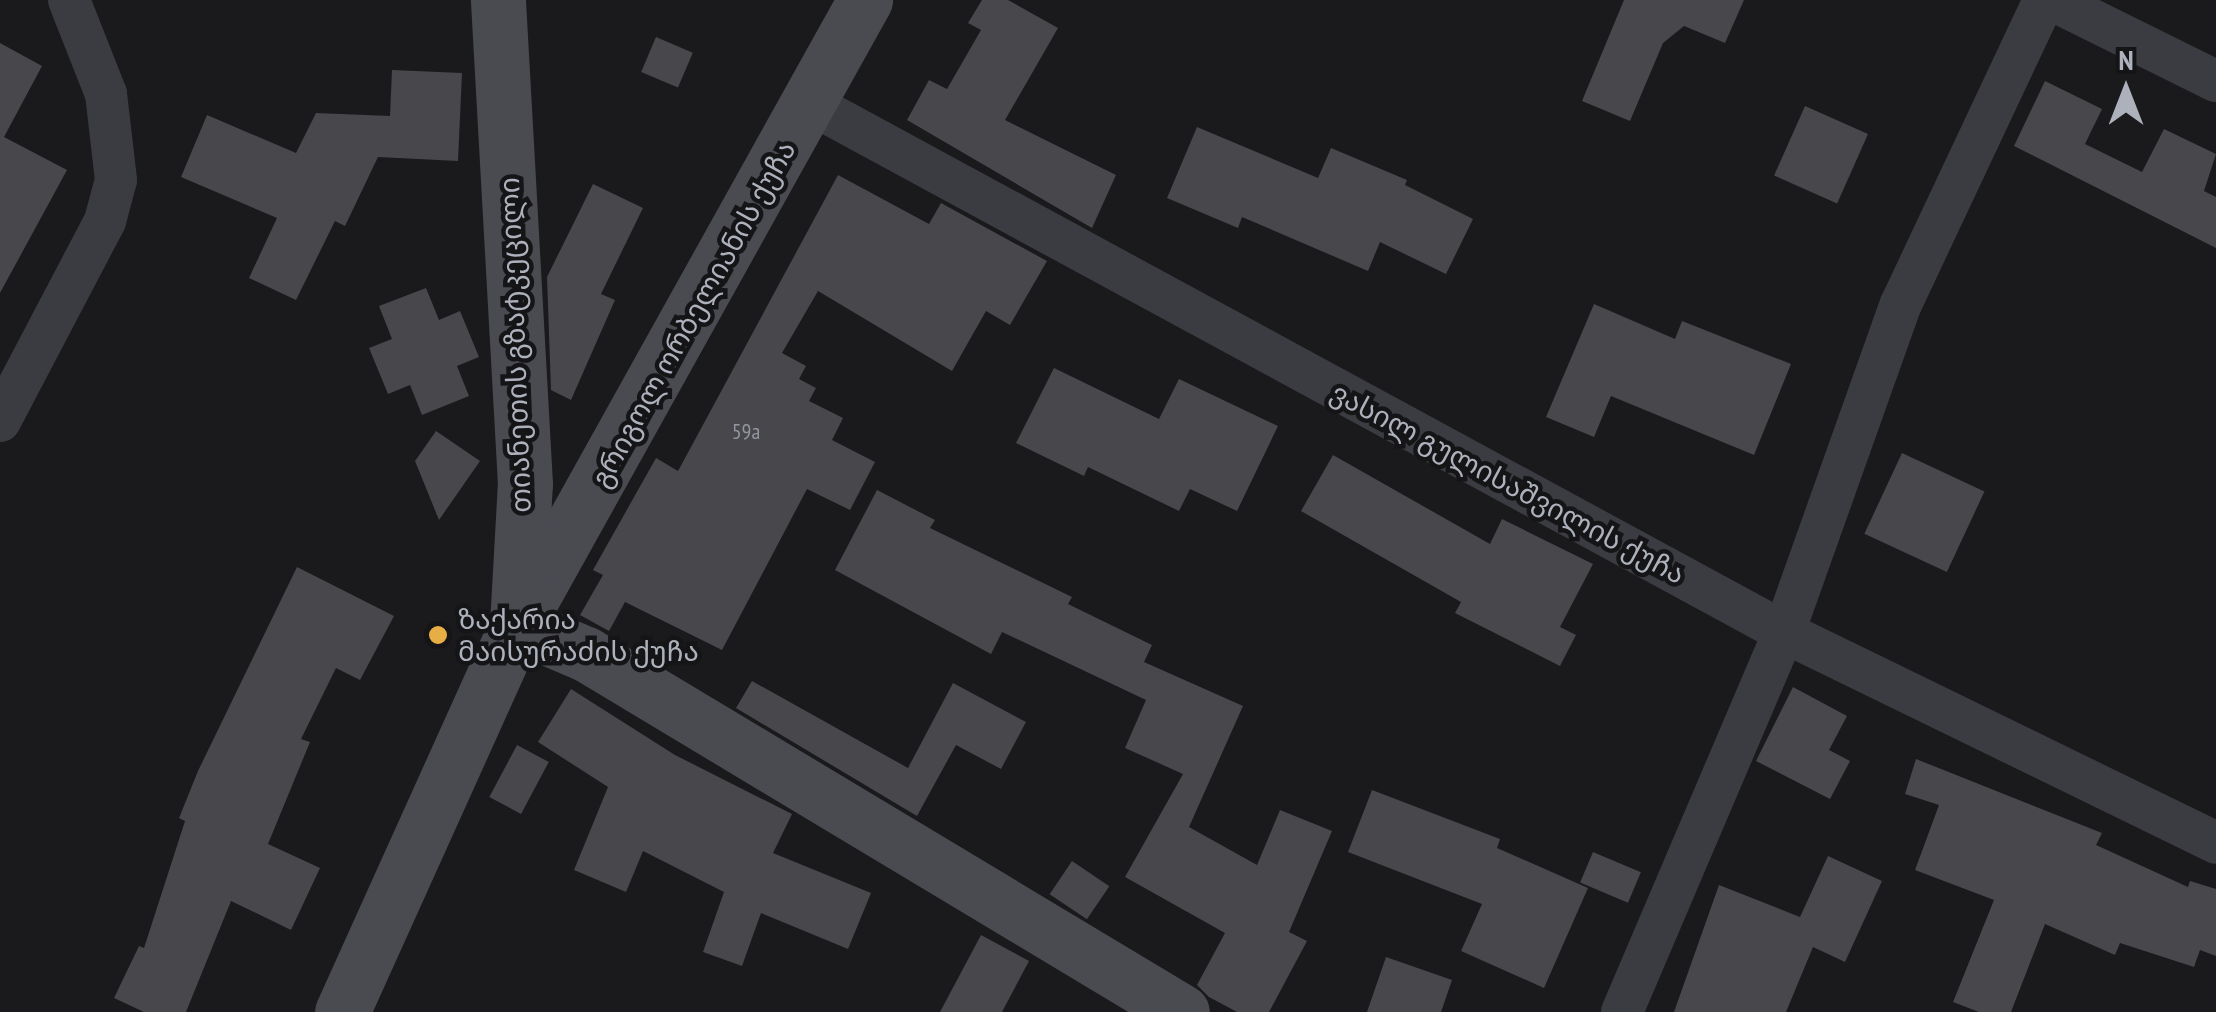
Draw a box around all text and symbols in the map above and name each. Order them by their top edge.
north arrow [2076,40,2176,140]
text: N [2118,41,2134,78]
street label: გრიგოლ ორბელიანის ქუჩა [584,135,802,493]
street label: თიანეთის გზატკეცილი [492,177,538,513]
street label: ვასილ გულისაშვილის ქუჩა [1325,375,1691,591]
house number: 59a [732,419,760,445]
place label: ზაქარია მაისურაძის ქუჩა [458,602,699,668]
marker: ზაქარია მაისურაძის ქუჩა [427,624,449,646]

